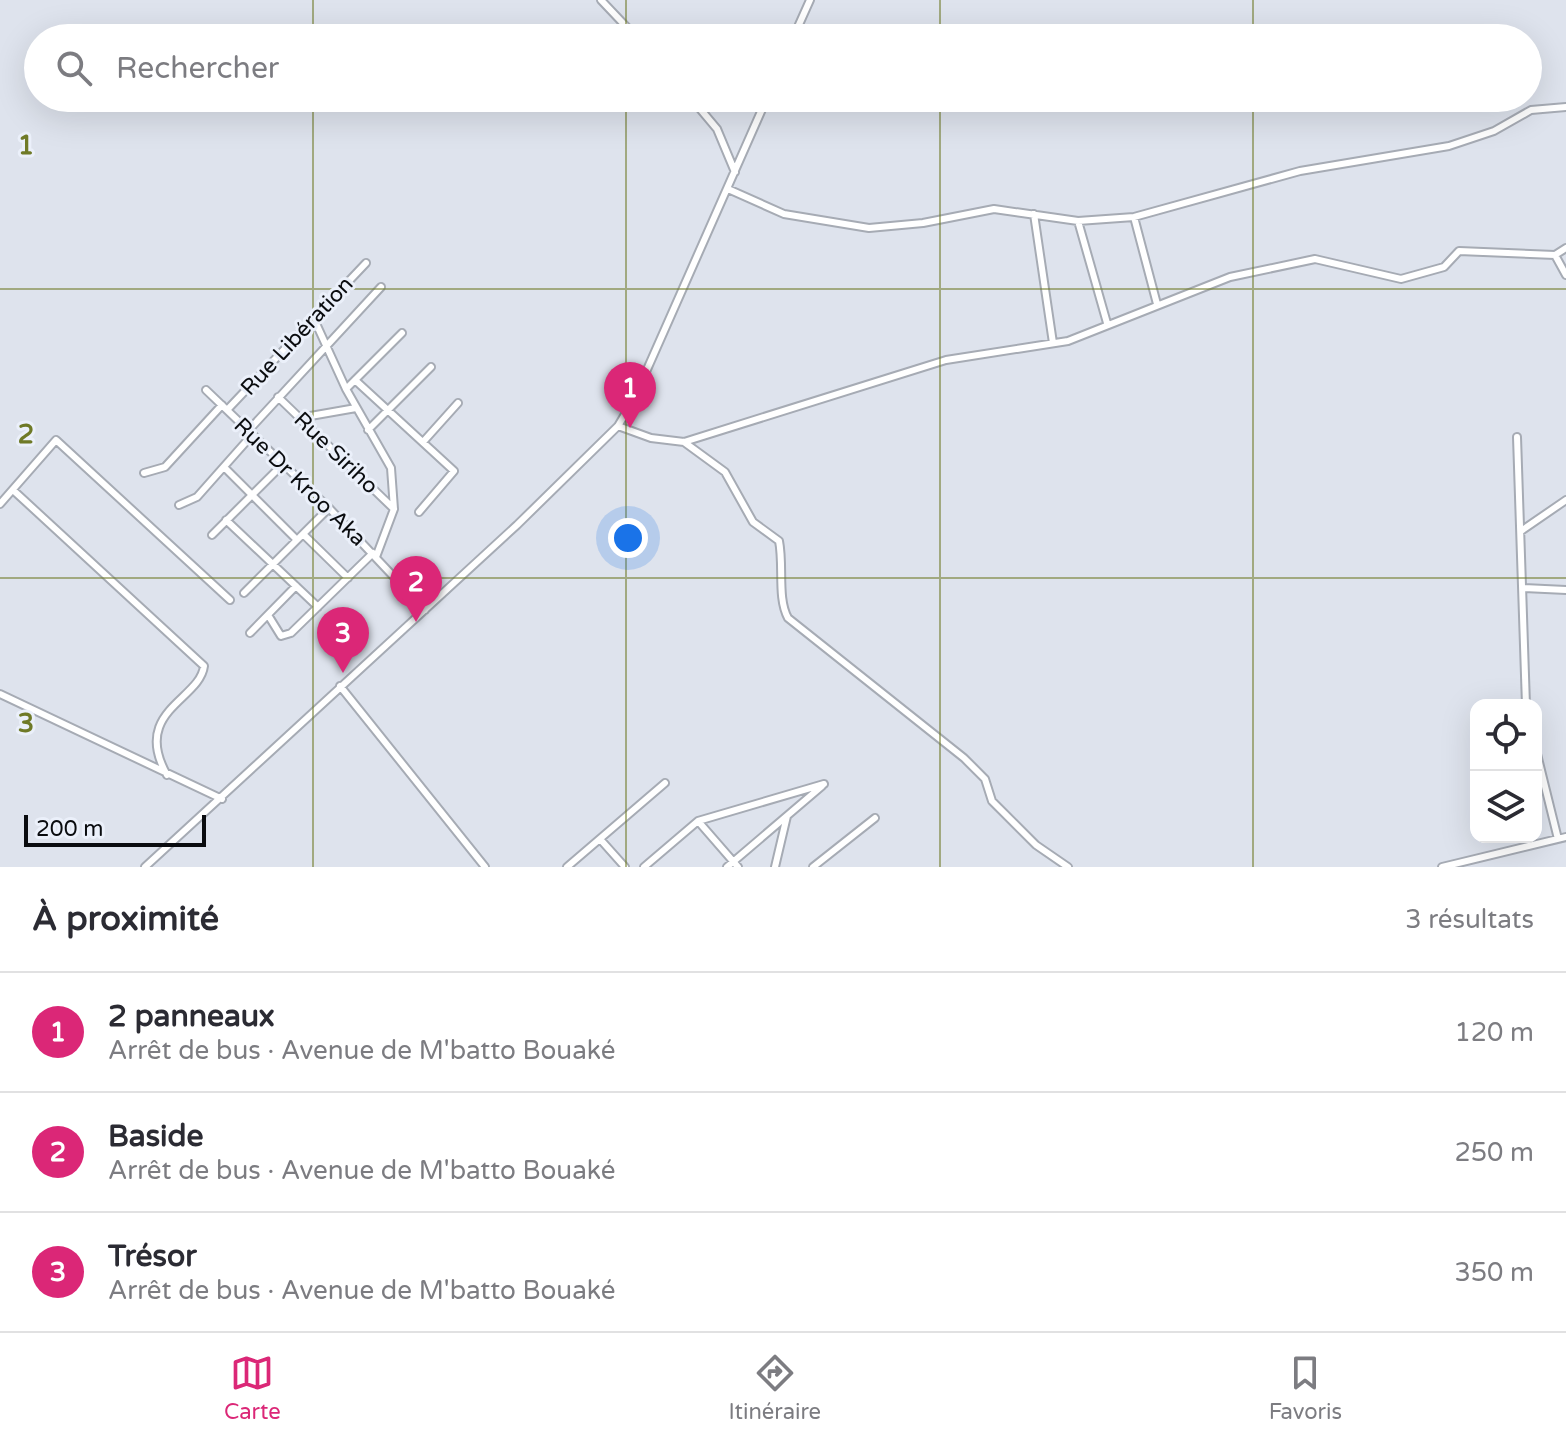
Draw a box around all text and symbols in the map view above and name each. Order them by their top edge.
search box [24,24,1542,112]
icon: search [52,46,96,90]
text: Rechercher [116,50,279,87]
text: 1 [18,130,34,161]
street label: Rue Libération [235,271,359,401]
pin: 1 [604,362,656,428]
street label: Rue Siriho [289,407,383,499]
street label: Rue Dr Kroo Aka [229,412,371,552]
text: 2 [18,419,34,450]
your location [608,518,648,558]
pin: 2 [390,556,442,622]
pin: 3 [317,607,369,673]
map controls [1470,699,1542,843]
button: locate [1470,699,1542,771]
text: 3 [18,708,34,739]
button: layers [1470,771,1542,843]
scale bar [24,811,206,847]
text: 200 m [36,816,103,842]
text: À proximité [32,899,219,940]
text: 3 résultats [1405,904,1534,935]
text: 2 panneaux [108,998,275,1035]
text: 1 [50,1017,66,1048]
text: 120 m [1454,1017,1534,1048]
text: Arrêt de bus · Avenue de M'batto Bouaké [108,1035,615,1066]
text: Baside [108,1118,203,1155]
text: 2 [50,1137,66,1168]
text: 250 m [1454,1137,1534,1168]
text: Arrêt de bus · Avenue de M'batto Bouaké [108,1155,615,1186]
text: Trésor [108,1238,197,1275]
text: 3 [50,1257,66,1288]
text: 350 m [1454,1257,1534,1288]
text: Arrêt de bus · Avenue de M'batto Bouaké [108,1275,615,1306]
tab: Carte [224,1351,281,1425]
tab: Itinéraire [728,1351,821,1425]
tab: Favoris [1269,1351,1342,1425]

